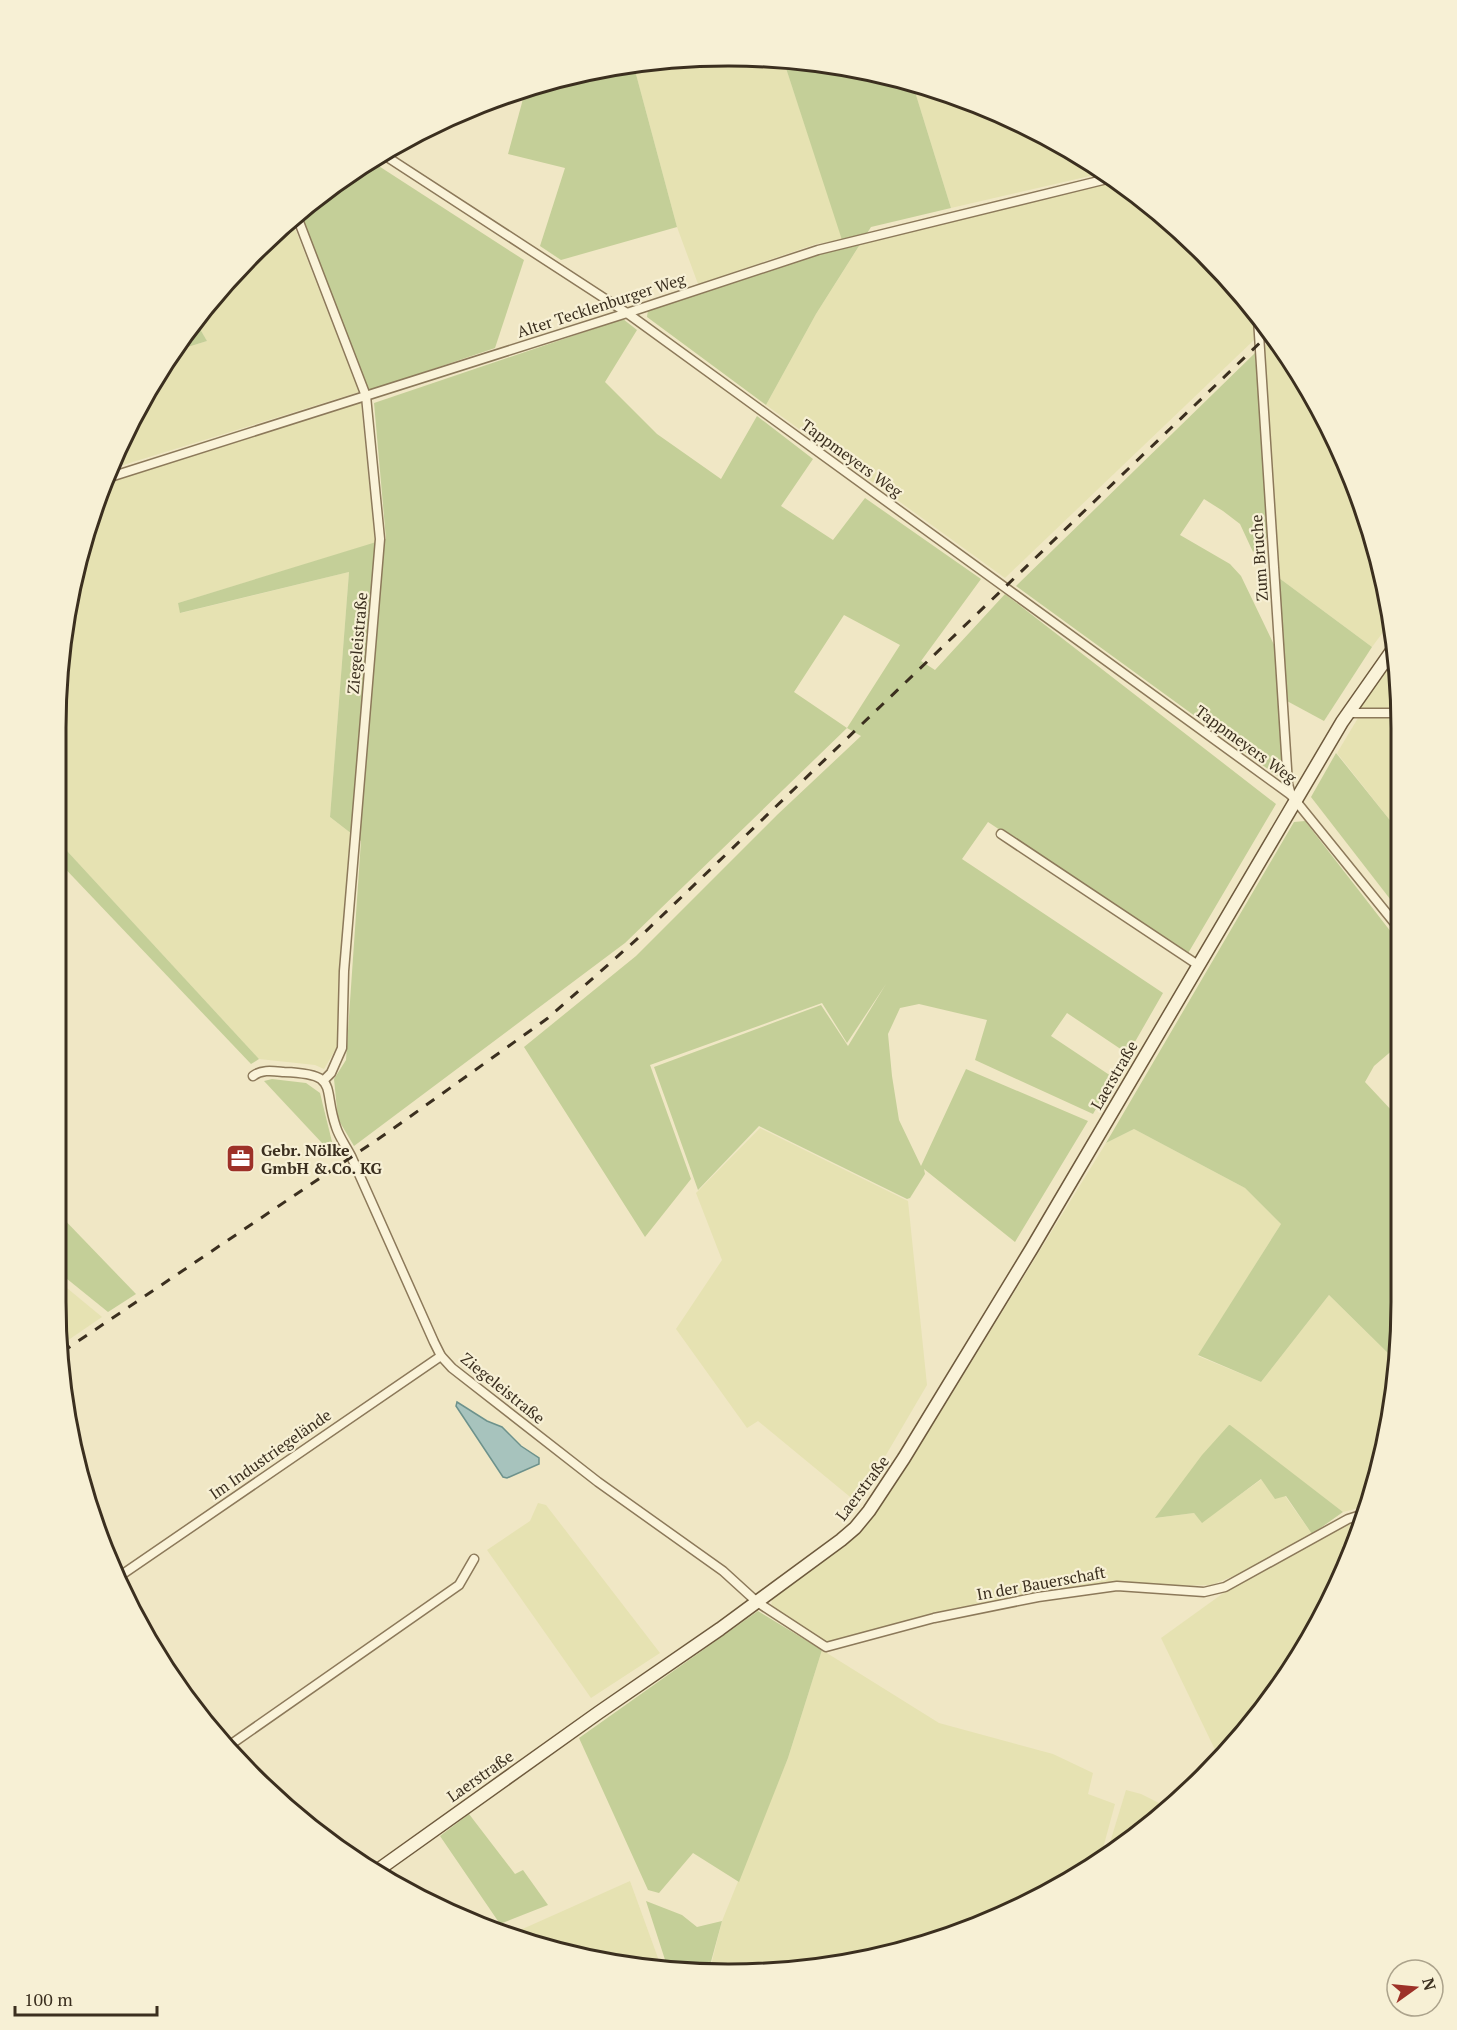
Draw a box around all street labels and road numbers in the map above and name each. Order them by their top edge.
street label: Alter Tecklenburger Weg [514,267,688,343]
street label: Tappmeyers Weg [797,414,908,503]
street label: Zum Bruche [1245,514,1273,602]
street label: Ziegeleistraße [342,591,372,695]
street label: Tappmeyers Weg [1191,700,1302,789]
street label: Laerstraße [1085,1036,1143,1114]
street label: Ziegeleistraße [456,1347,550,1429]
street label: Im Industriegelände [205,1404,335,1504]
street label: Laerstraße [830,1451,894,1525]
street label: In der Bauerschaft [975,1561,1107,1605]
street label: Laerstraße [442,1745,518,1807]

